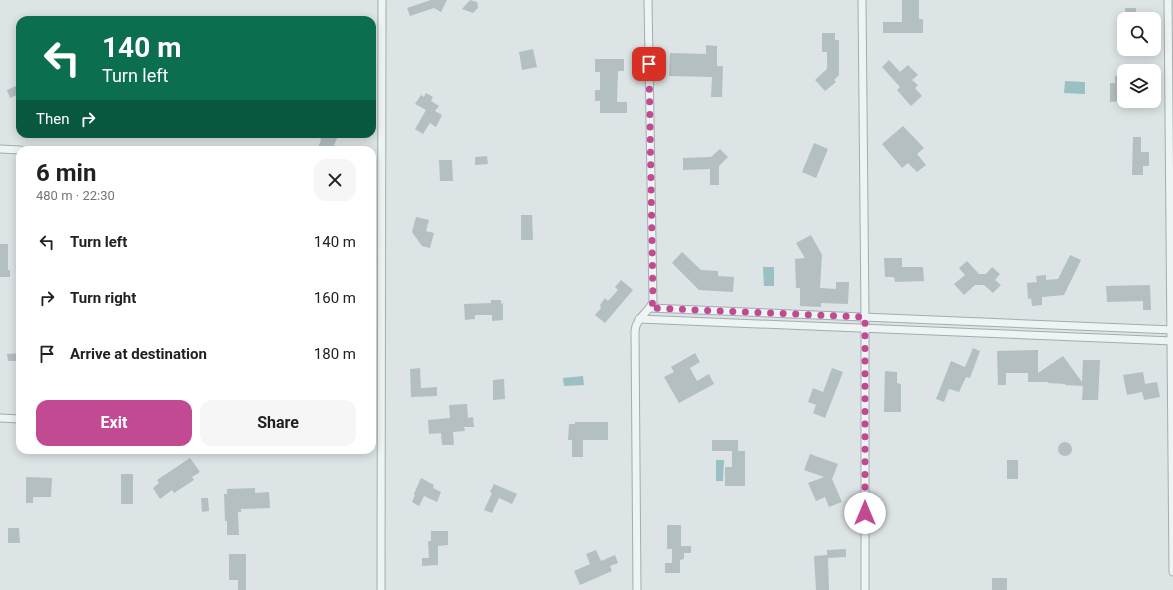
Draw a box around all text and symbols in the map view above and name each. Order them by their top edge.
map controls [1117,12,1161,108]
button: search [1117,12,1161,56]
text: 140 m [102,31,181,64]
icon: left [36,32,88,84]
pin [632,47,666,81]
icon: arrive [638,53,660,75]
button: layers [1117,64,1161,108]
text: Turn left [102,65,168,86]
icon: right [77,108,99,130]
text: Then [36,110,69,128]
text: 6 min [36,159,96,187]
button: close [314,159,356,201]
text: 480 m · 22:30 [36,188,115,203]
icon: left [36,231,58,253]
text: Turn left [70,233,127,251]
text: 140 m [314,233,356,251]
icon: right [36,287,58,309]
text: Turn right [70,289,136,307]
text: 160 m [314,289,356,307]
icon: arrive [36,343,58,365]
text: Arrive at destination [70,345,207,363]
text: 180 m [314,345,356,363]
button: Exit [36,400,192,446]
button: Share [200,400,356,446]
position arrow [844,492,886,534]

